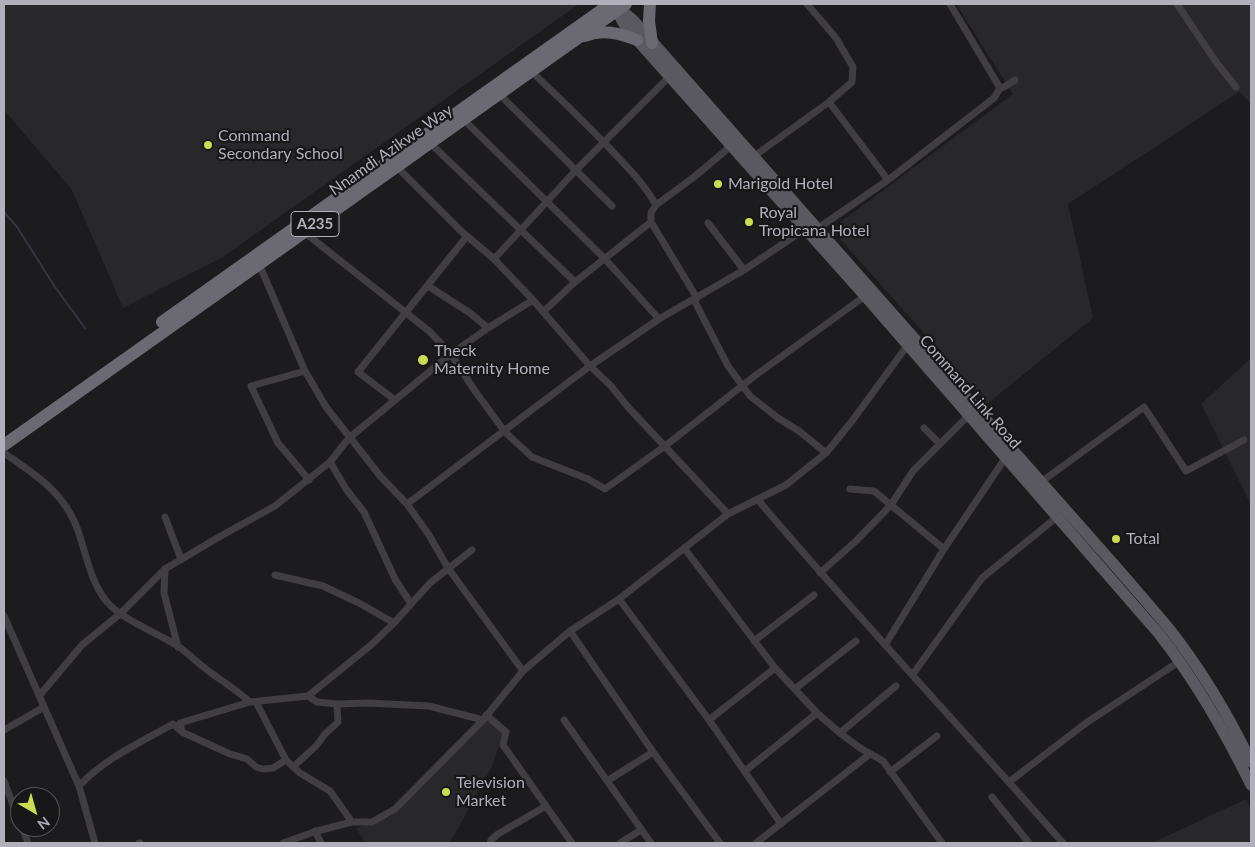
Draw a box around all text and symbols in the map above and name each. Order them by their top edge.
street label: Nnamdi Azikwe Way [326,100,456,200]
place label: Command Secondary School [218,126,343,164]
marker: Command Secondary School [202,139,214,151]
place label: Marigold Hotel [728,174,833,194]
marker: Marigold Hotel [712,178,724,190]
place label: Royal Tropicana Hotel [759,203,869,241]
road number: A235 [291,212,339,236]
marker: Royal Tropicana Hotel [743,216,755,228]
street label: Command Link Road [915,331,1025,453]
place label: Theck Maternity Home [434,341,550,379]
marker: Theck Maternity Home [416,353,430,367]
place label: Total [1126,529,1160,549]
marker: Total [1110,533,1122,545]
place label: Television Market [456,773,525,811]
marker: Television Market [440,786,452,798]
north arrow [10,787,60,837]
text: N [34,813,53,833]

